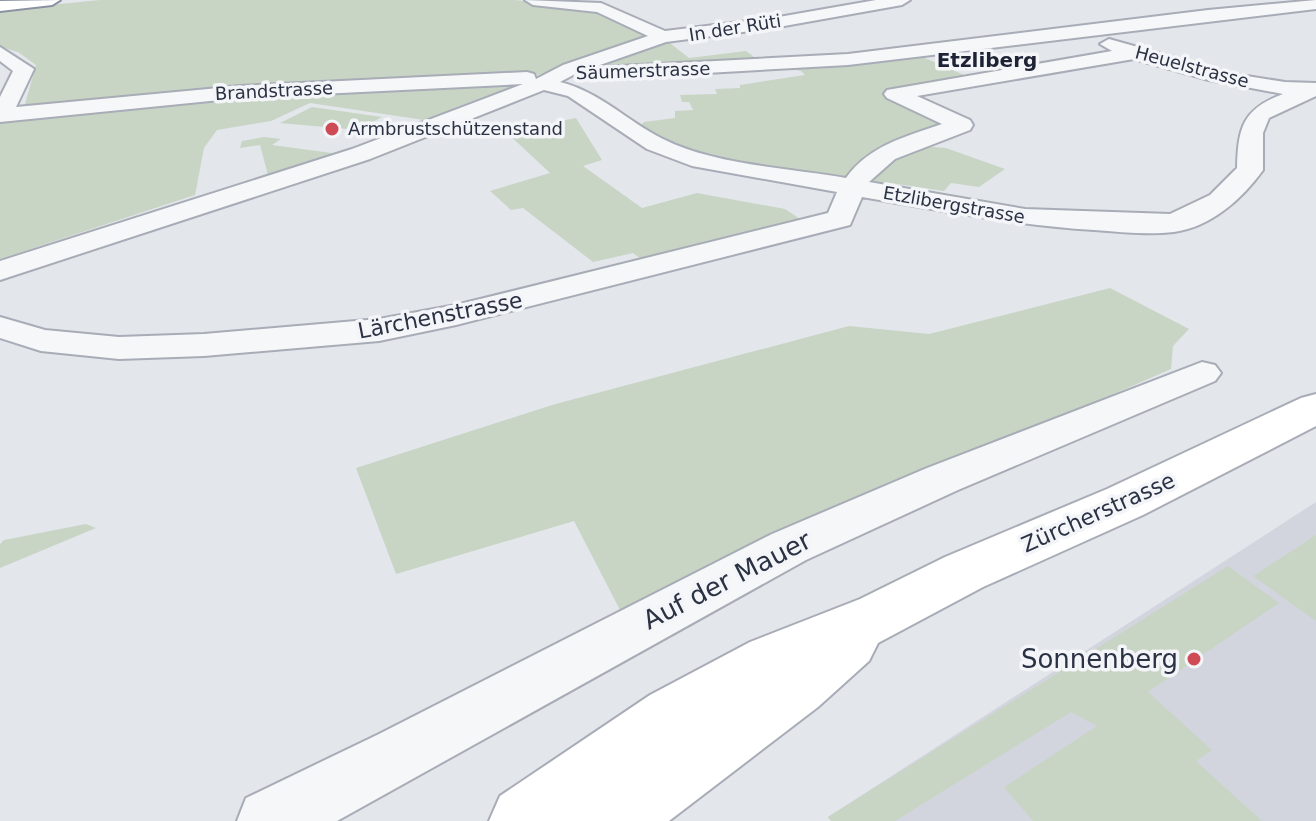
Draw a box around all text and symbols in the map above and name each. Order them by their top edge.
street label: In der Rüti [687,10,783,45]
street label: Heuelstrasse [1133,41,1251,92]
district label: Etzliberg [937,48,1037,72]
street label: Säumerstrasse [575,58,711,83]
street label: Brandstrasse [214,77,334,104]
place label: Armbrustschützenstand [348,118,563,139]
marker: Armbrustschützenstand [323,120,341,138]
street label: Etzlibergstrasse [882,182,1027,227]
street label: Lärchenstrasse [356,287,524,344]
street label: Zürcherstrasse [1018,467,1179,557]
street label: Auf der Mauer [638,525,816,635]
place label: Sonnenberg [1021,644,1178,674]
marker: Sonnenberg [1185,650,1203,668]

